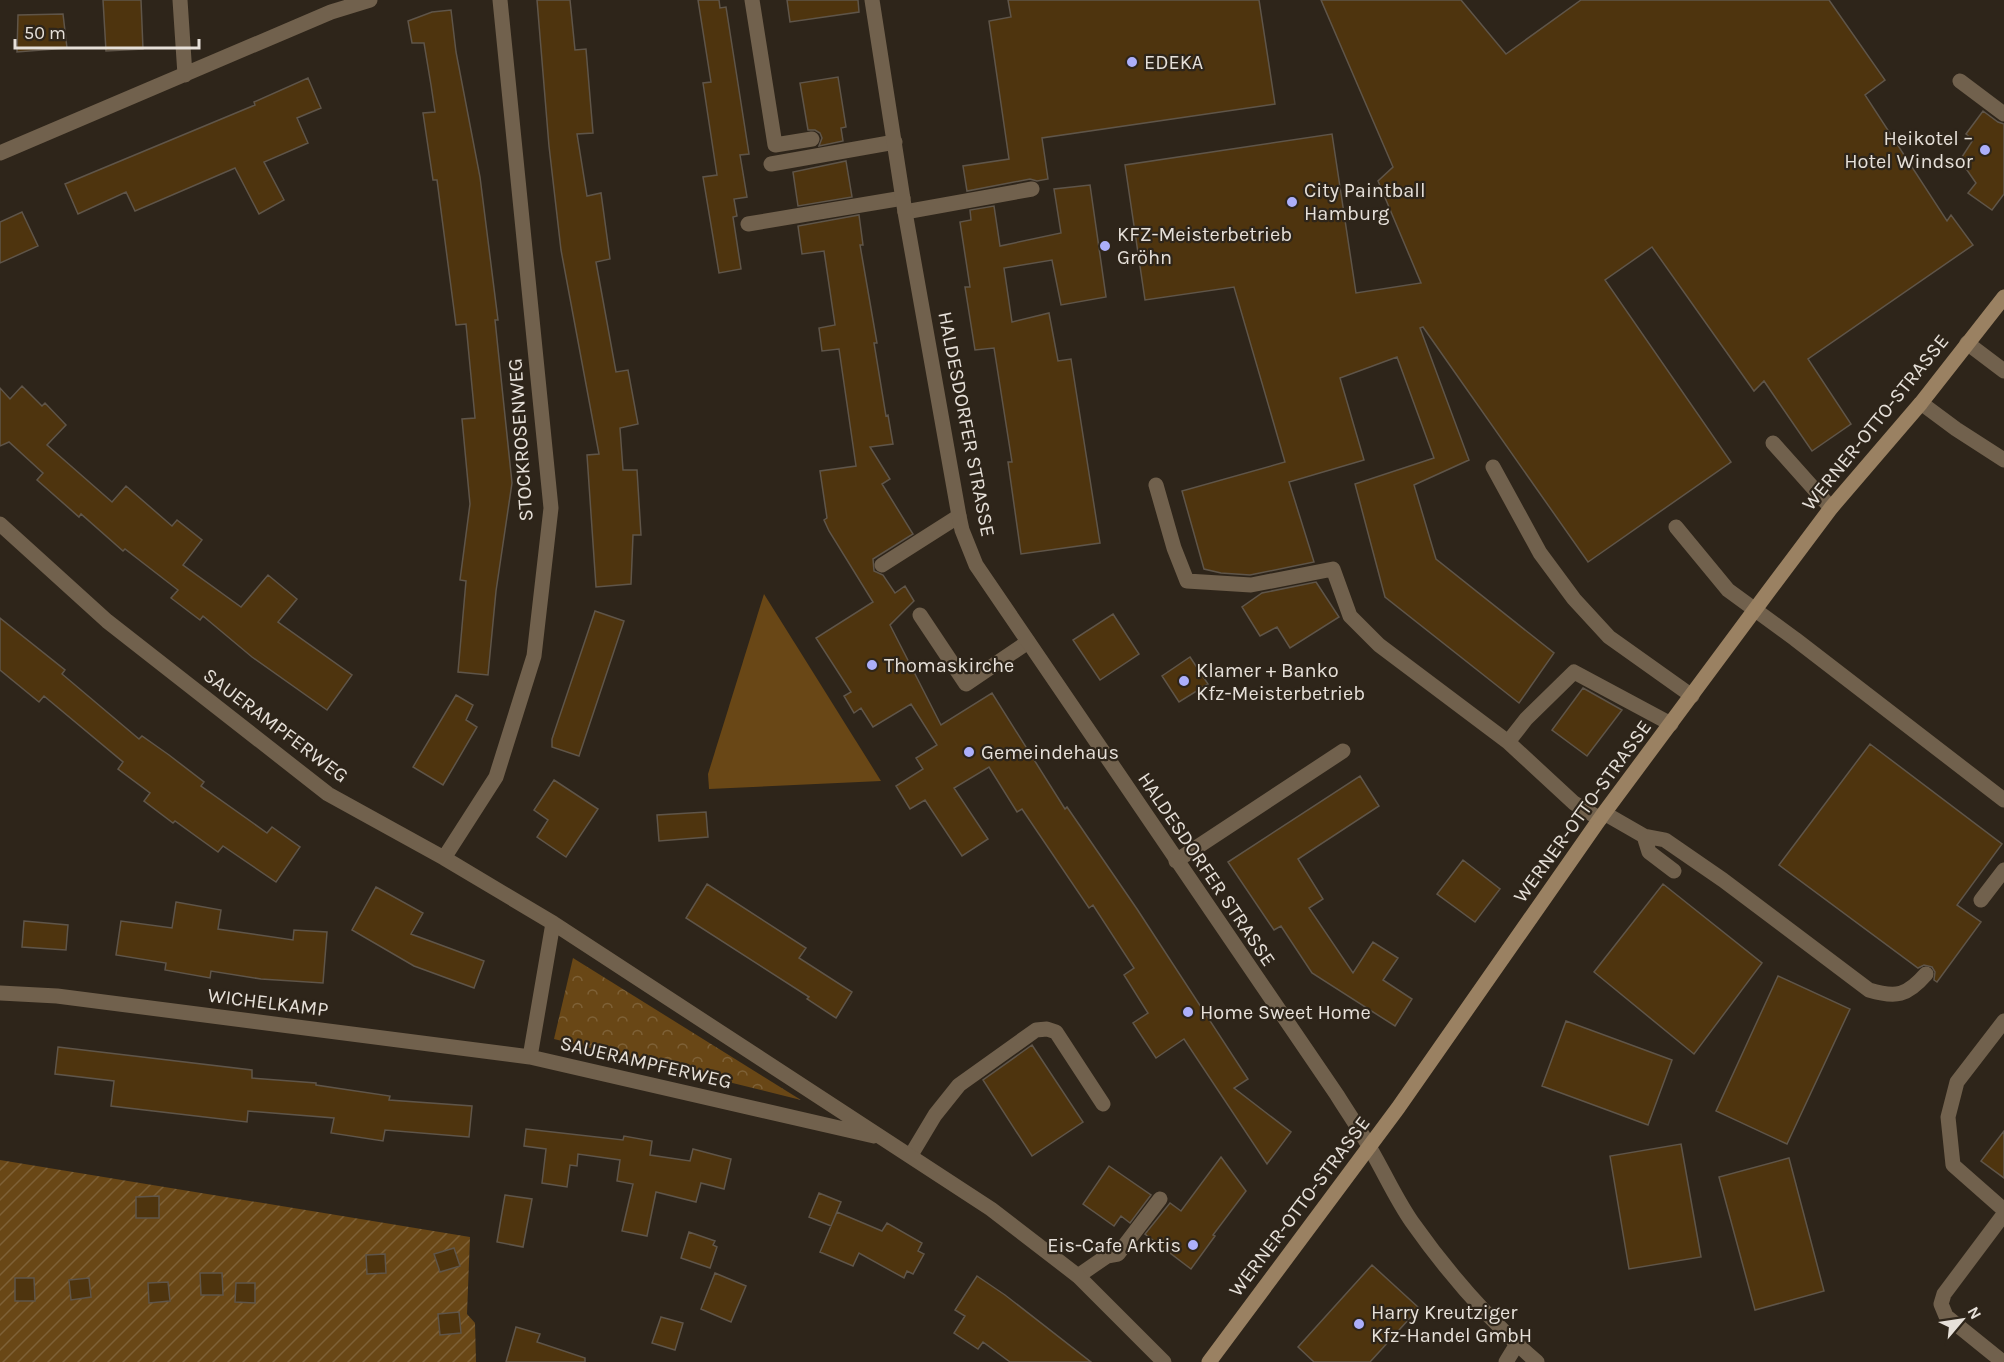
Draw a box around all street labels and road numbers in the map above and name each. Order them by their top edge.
street label: HALDESDORFER STRASSE [933,309,1000,539]
street label: WERNER-OTTO-STRASSE [1797,330,1953,515]
street label: STOCKROSENWEG [503,358,538,522]
street label: SAUERAMPFERWEG [199,663,353,787]
street label: WERNER-OTTO-STRASSE [1509,716,1656,907]
street label: HALDESDORFER STRASSE [1133,768,1280,971]
street label: WICHELKAMP [206,984,330,1021]
street label: SAUERAMPFERWEG [558,1032,734,1093]
street label: WERNER-OTTO-STRASSE [1224,1112,1375,1301]

